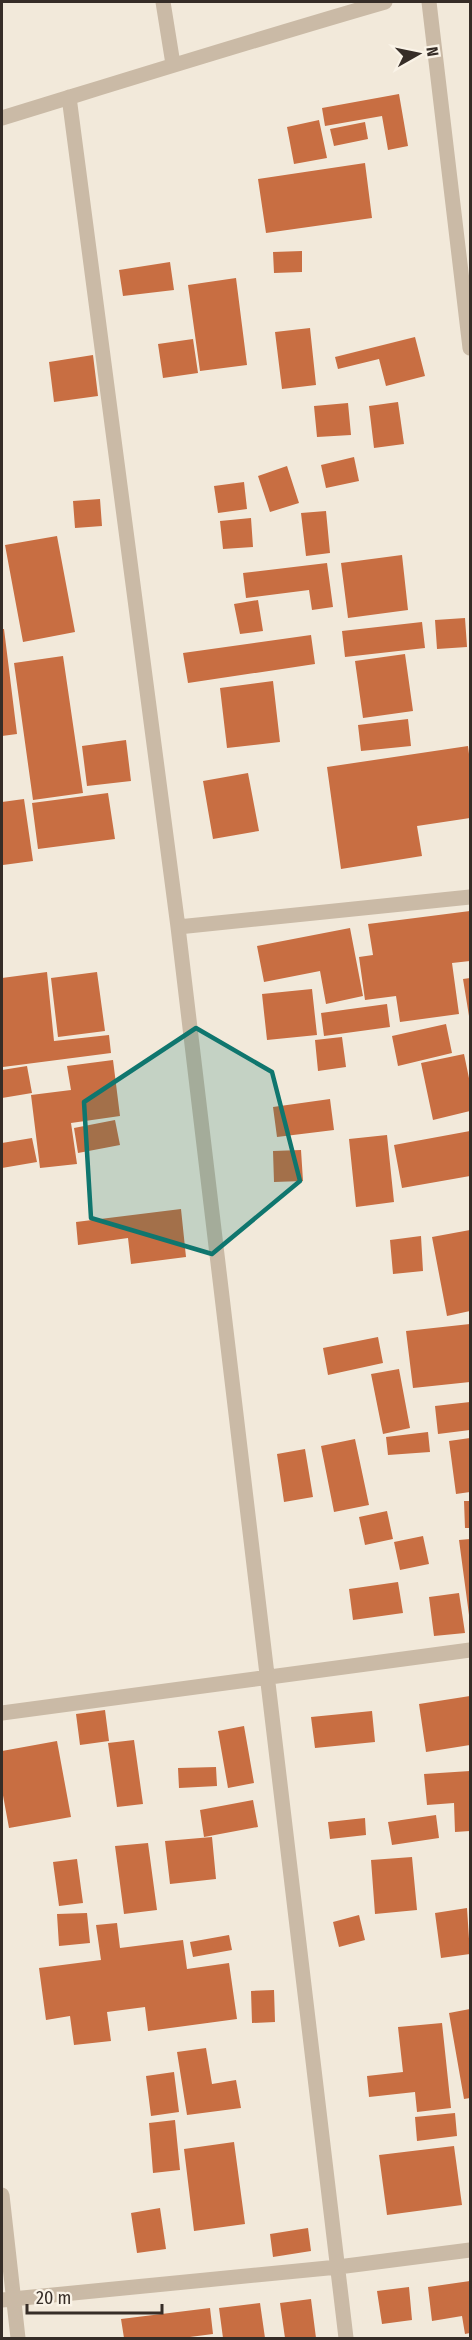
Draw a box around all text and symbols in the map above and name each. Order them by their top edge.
north arrow [388,24,448,84]
text: N [422,46,442,58]
scale bar [27,2277,162,2315]
text: 20 m [36,2287,71,2309]

